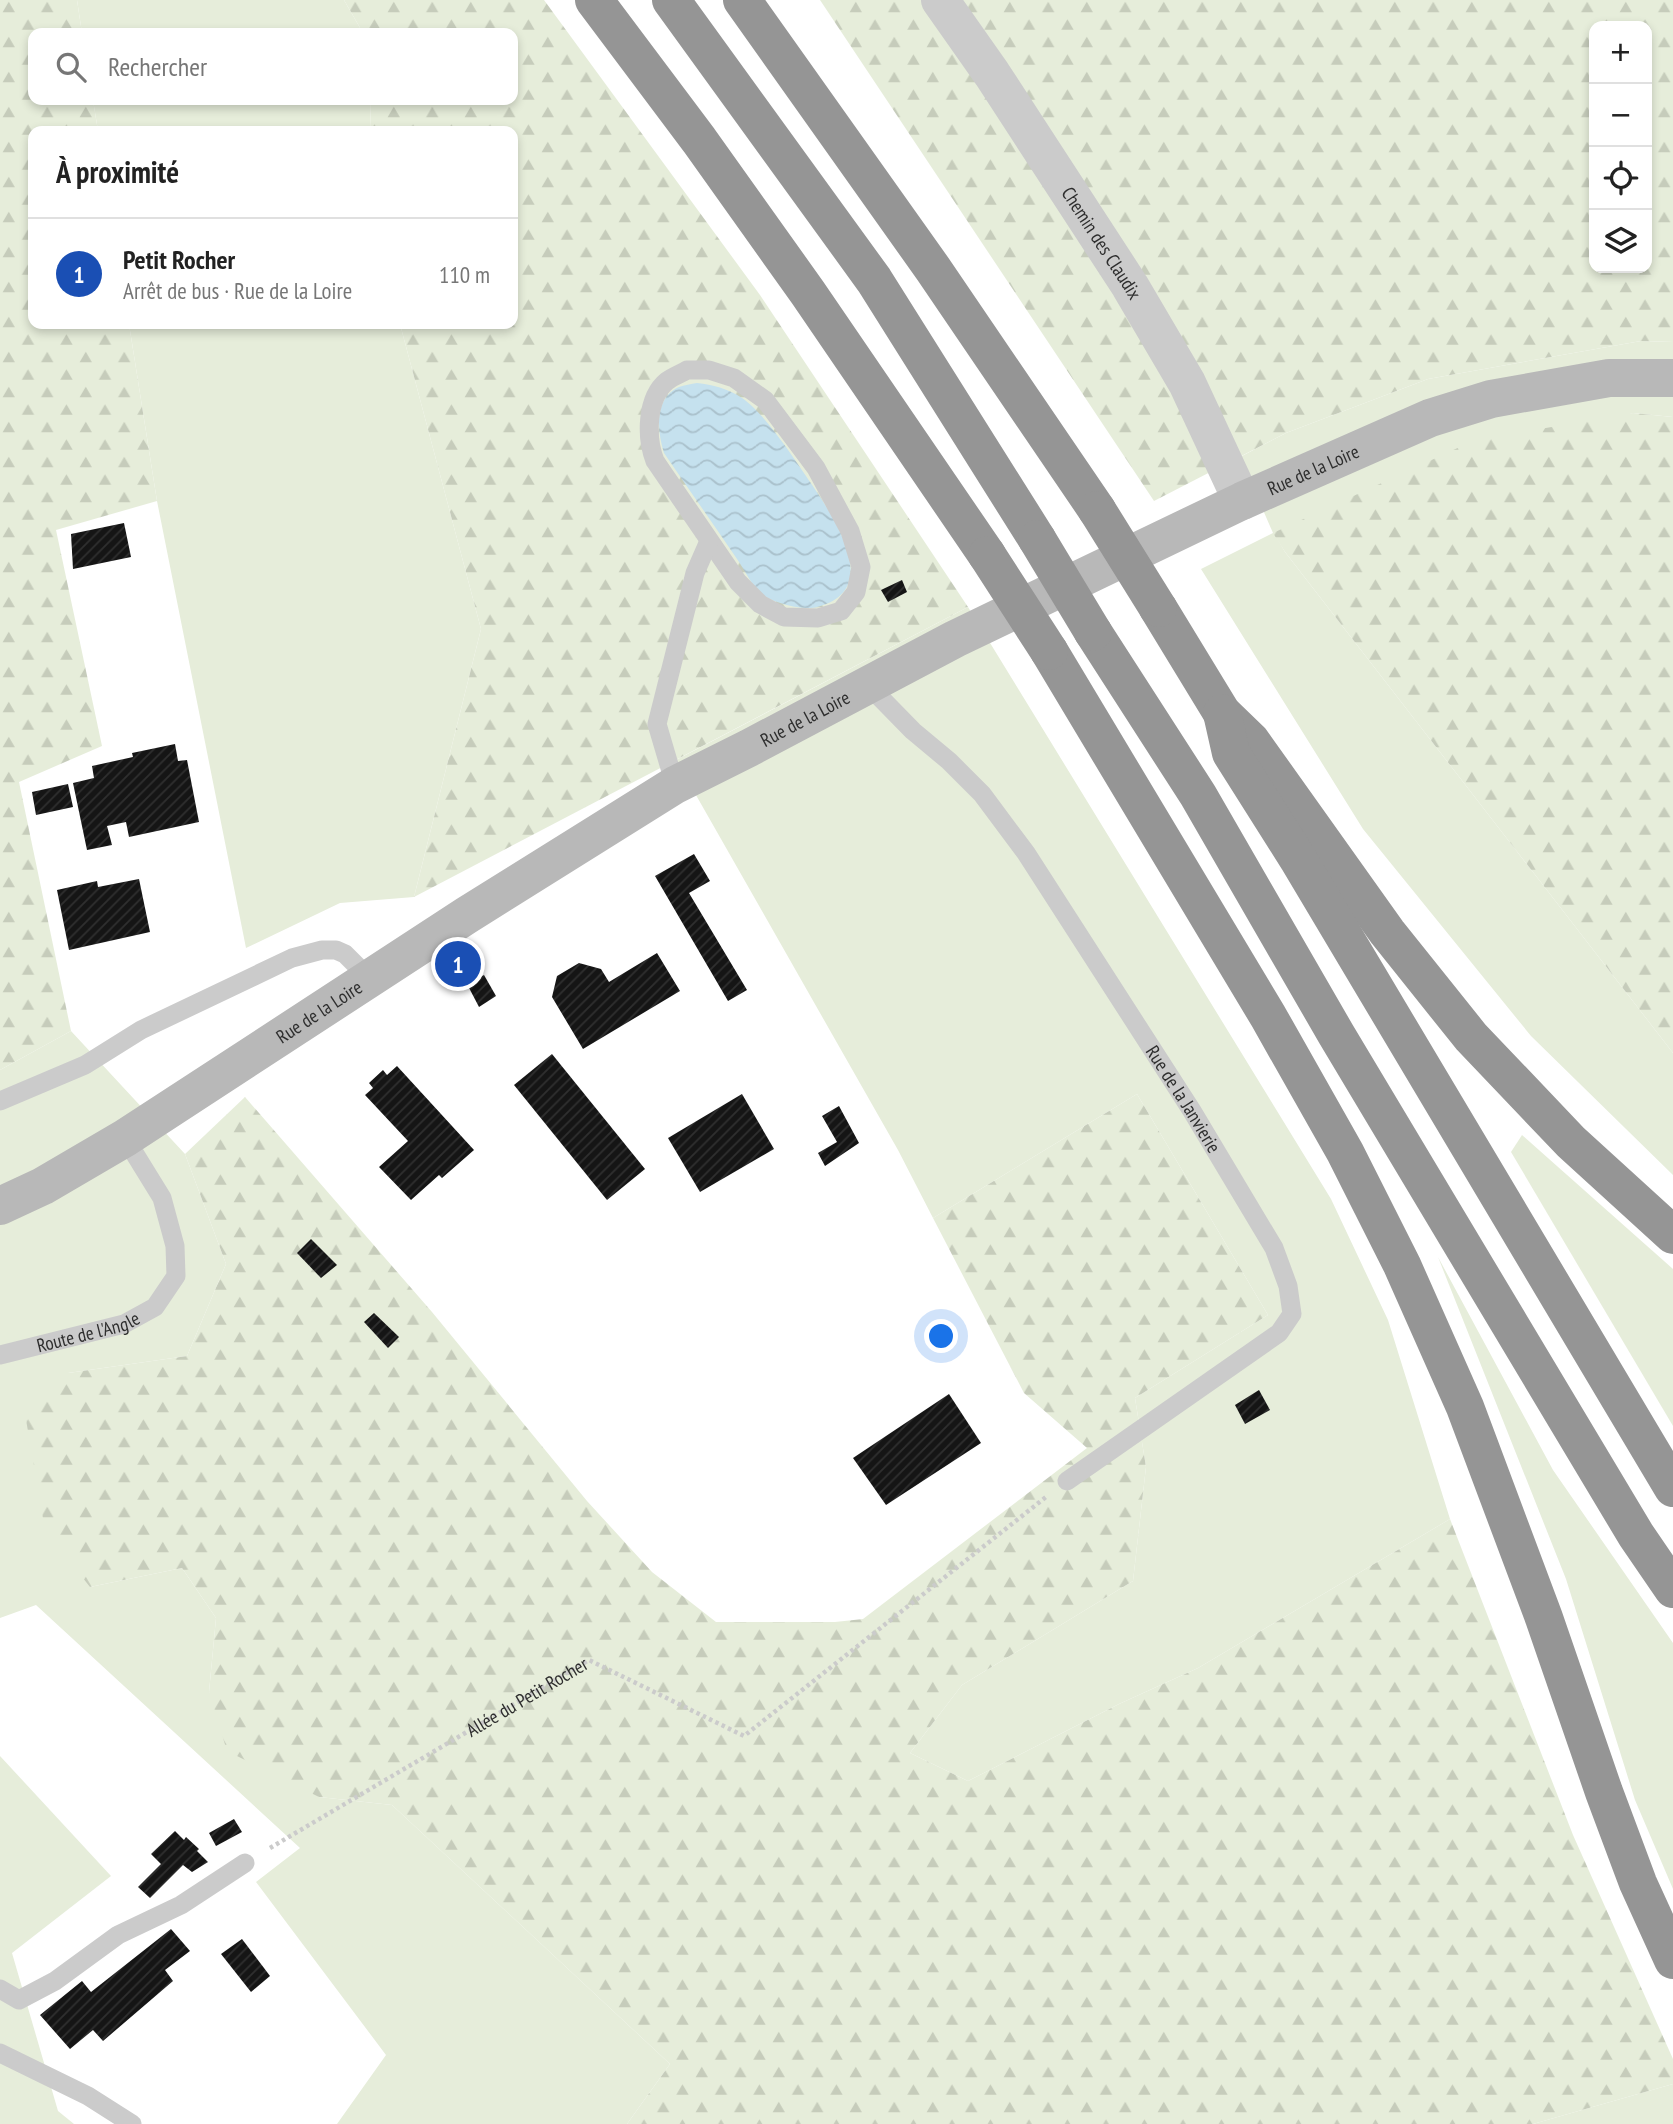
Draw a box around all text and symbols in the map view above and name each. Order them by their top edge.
map controls [1589,21,1652,273]
button: + [1589,21,1652,84]
search box [28,28,518,105]
icon: search [52,48,90,86]
text: Rechercher [108,50,207,83]
button: − [1589,84,1652,147]
button: locate [1589,147,1652,210]
text: À proximité [56,152,179,191]
street label: Chemin des Claudix [1057,182,1147,304]
button: layers [1589,210,1652,273]
text: Petit Rocher [123,243,235,276]
text: 1 [74,260,85,289]
text: 110 m [439,260,490,289]
text: Arrêt de bus · Rue de la Loire [123,276,352,305]
street label: Rue de la Loire [1263,439,1363,500]
street label: Rue de la Loire [756,685,854,752]
pin: 1 [435,938,481,990]
street label: Rue de la Loire [271,975,367,1048]
street label: Rue de la Janvierie [1141,1041,1226,1157]
street label: Route de l'Angle [34,1306,144,1357]
your location [924,1319,958,1353]
street label: Allée du Petit Rocher [461,1651,593,1742]

